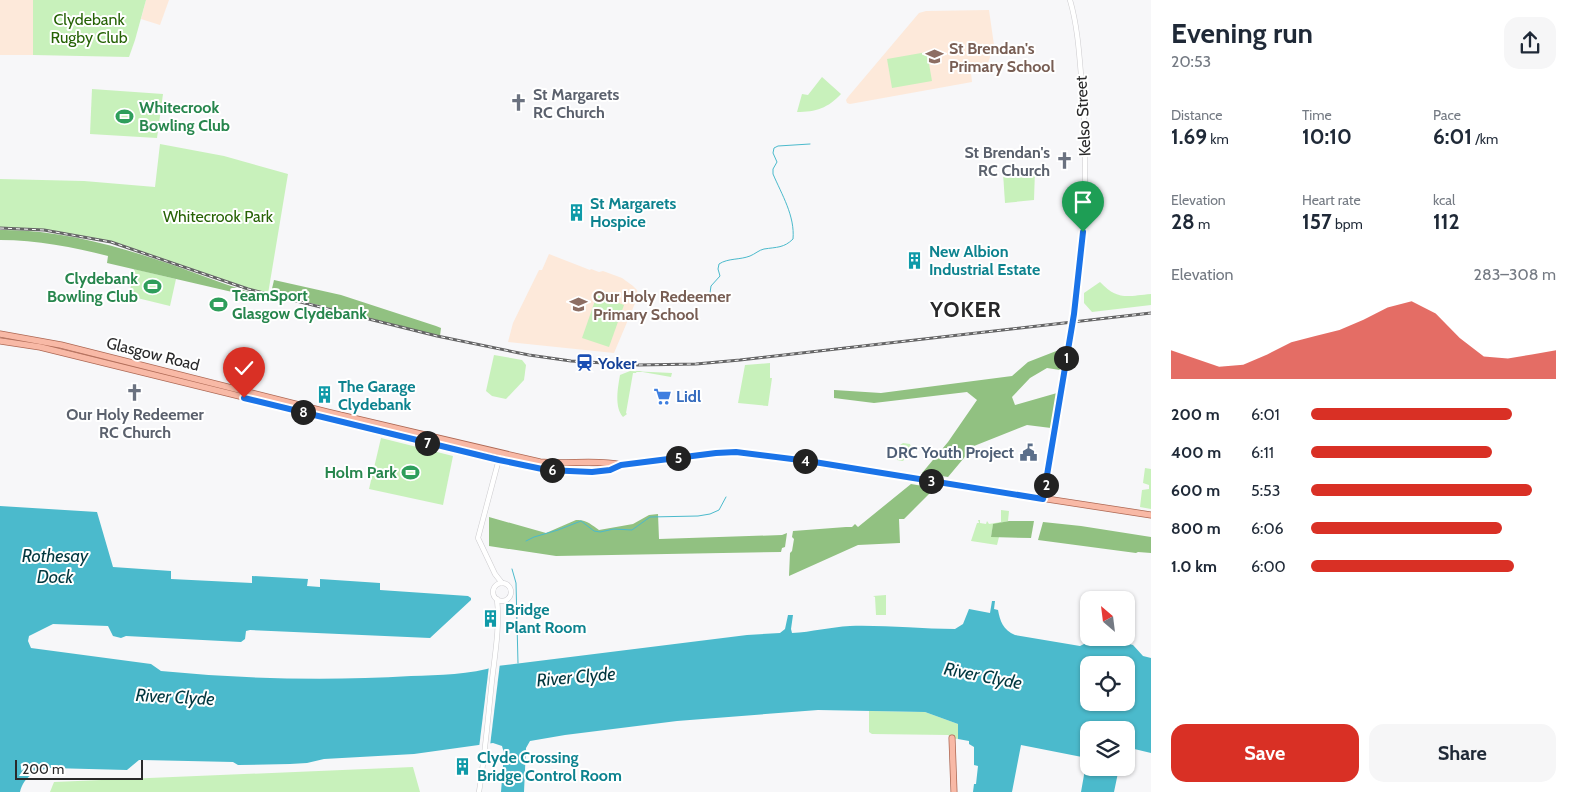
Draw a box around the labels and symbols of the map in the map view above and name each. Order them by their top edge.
park label: Clydebank Rugby Club [50,10,128,47]
place label: St Brendan's Primary School [949,39,1055,76]
school or university icon: St Brendan's Primary School [925,47,945,67]
street label: Kelso Street [1071,75,1095,157]
place label: St Margarets RC Church [533,85,619,122]
church icon: St Margarets RC Church [509,93,529,113]
place label: Whitecrook Bowling Club [139,98,230,135]
sports icon: Whitecrook Bowling Club [115,106,135,126]
place label: St Brendan's RC Church [964,143,1050,180]
church icon: St Brendan's RC Church [1054,151,1074,171]
pin [1062,181,1104,232]
place label: St Margarets Hospice [590,194,676,231]
building icon: St Margarets Hospice [566,202,586,222]
park label: Whitecrook Park [163,207,274,226]
place label: New Albion Industrial Estate [929,242,1040,279]
building icon: New Albion Industrial Estate [905,250,925,270]
place label: Clydebank Bowling Club [47,269,138,306]
sports icon: Clydebank Bowling Club [142,277,162,297]
place label: TeamSport Glasgow Clydebank [232,286,367,323]
place label: Our Holy Redeemer Primary School [593,287,731,324]
sports icon: TeamSport Glasgow Clydebank [208,294,228,314]
school or university icon: Our Holy Redeemer Primary School [569,295,589,315]
district label: YOKER [929,297,1002,322]
street label: Glasgow Road [104,333,202,375]
pin: 1 [1054,346,1078,370]
pin [223,347,265,398]
station icon: Yoker [574,353,594,373]
place label: Yoker [597,354,637,373]
place label: The Garage Clydebank [338,377,415,414]
church icon: Our Holy Redeemer RC Church [125,383,145,403]
building icon: The Garage Clydebank [314,385,334,405]
supermarket icon: Lidl [652,386,672,406]
place label: Lidl [676,387,701,406]
pin: 8 [290,400,316,424]
place label: Our Holy Redeemer RC Church [66,405,205,442]
pin: 7 [414,430,440,456]
public building icon: DRC Youth Project [1018,442,1038,462]
place label: DRC Youth Project [886,443,1014,462]
pin: 5 [666,446,690,470]
pin: 4 [792,448,818,474]
pin: 6 [540,458,564,482]
sports icon: Holm Park [401,462,421,482]
place label: Holm Park [324,463,397,482]
pin: 3 [918,468,944,494]
pin: 2 [1034,472,1058,498]
water label: Rothesay Dock [22,545,89,588]
north arrow [1080,591,1135,646]
place label: Bridge Plant Room [505,600,586,637]
building icon: Bridge Plant Room [481,608,501,628]
water label: River Clyde [942,658,1024,694]
water label: River Clyde [536,663,616,691]
water label: River Clyde [135,684,215,710]
place label: Clyde Crossing Bridge Control Room [477,748,622,785]
building icon: Clyde Crossing Bridge Control Room [453,756,473,776]
scale bar [15,757,142,780]

